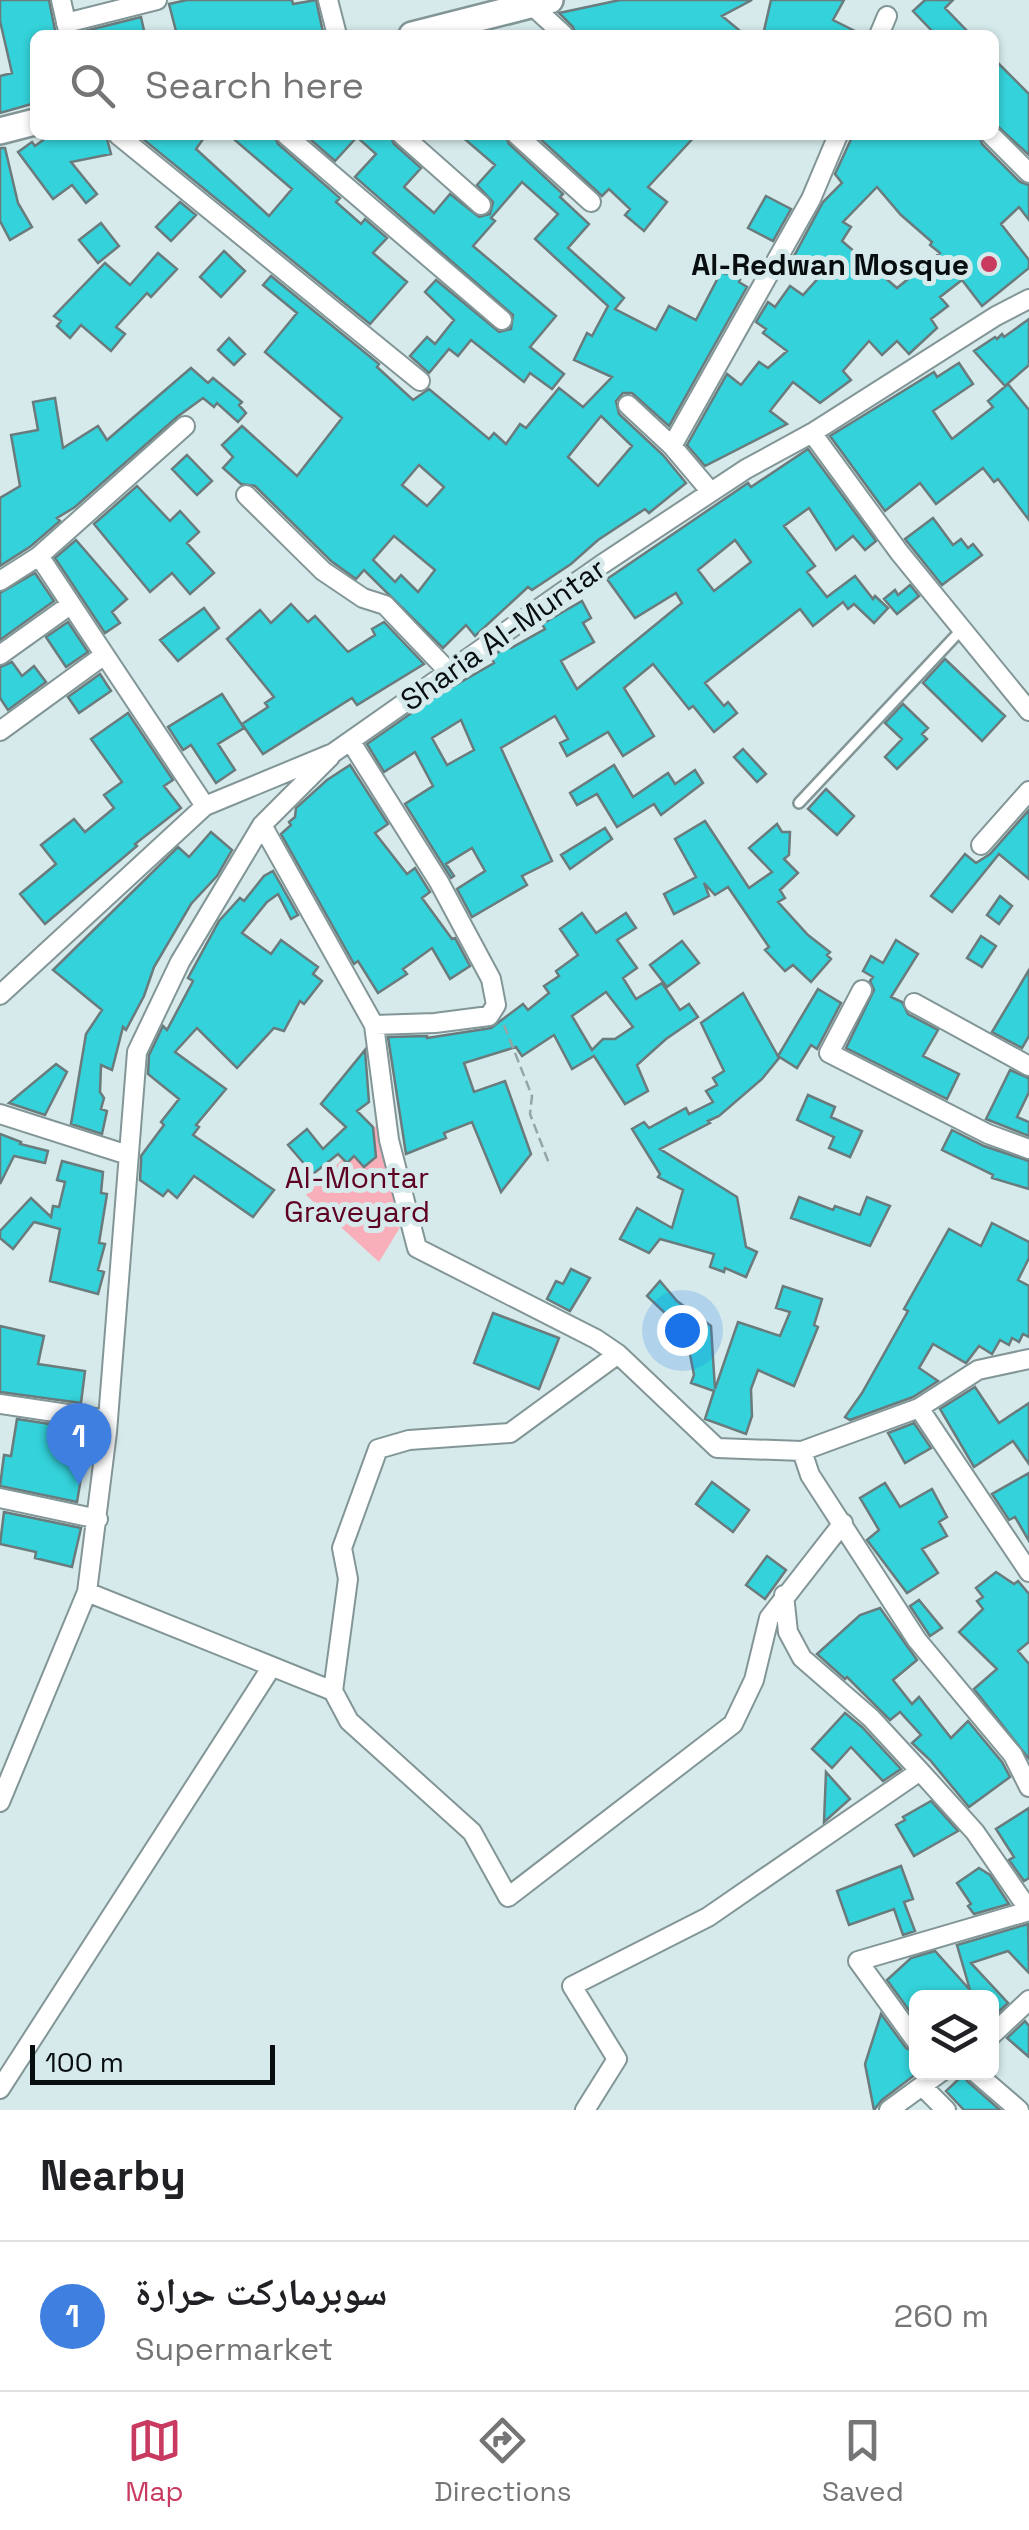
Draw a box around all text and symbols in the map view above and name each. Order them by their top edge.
search box [30,30,999,140]
icon: search [65,58,120,113]
text: Search here [145,61,364,109]
place label: Al-Redwan Mosque [691,245,969,284]
marker: Al-Redwan Mosque [978,253,1000,275]
street label: Sharia Al-Muntar [393,549,613,719]
park label: Al-Montar Graveyard [284,1158,430,1231]
your location [657,1305,708,1356]
pin: 1 [46,1402,112,1485]
map controls [909,1990,999,2080]
button: layers [909,1990,999,2080]
scale bar [30,2040,275,2084]
text: 100 m [45,2044,124,2080]
text: Nearby [40,2149,186,2202]
text: سوبرماركت حرارة [135,2268,387,2316]
text: 1 [65,2296,80,2336]
text: 260 m [894,2296,989,2336]
text: Supermarket [135,2329,333,2369]
tab: Map [125,2413,184,2509]
tab: Directions [434,2413,571,2509]
tab: Saved [822,2413,904,2509]

